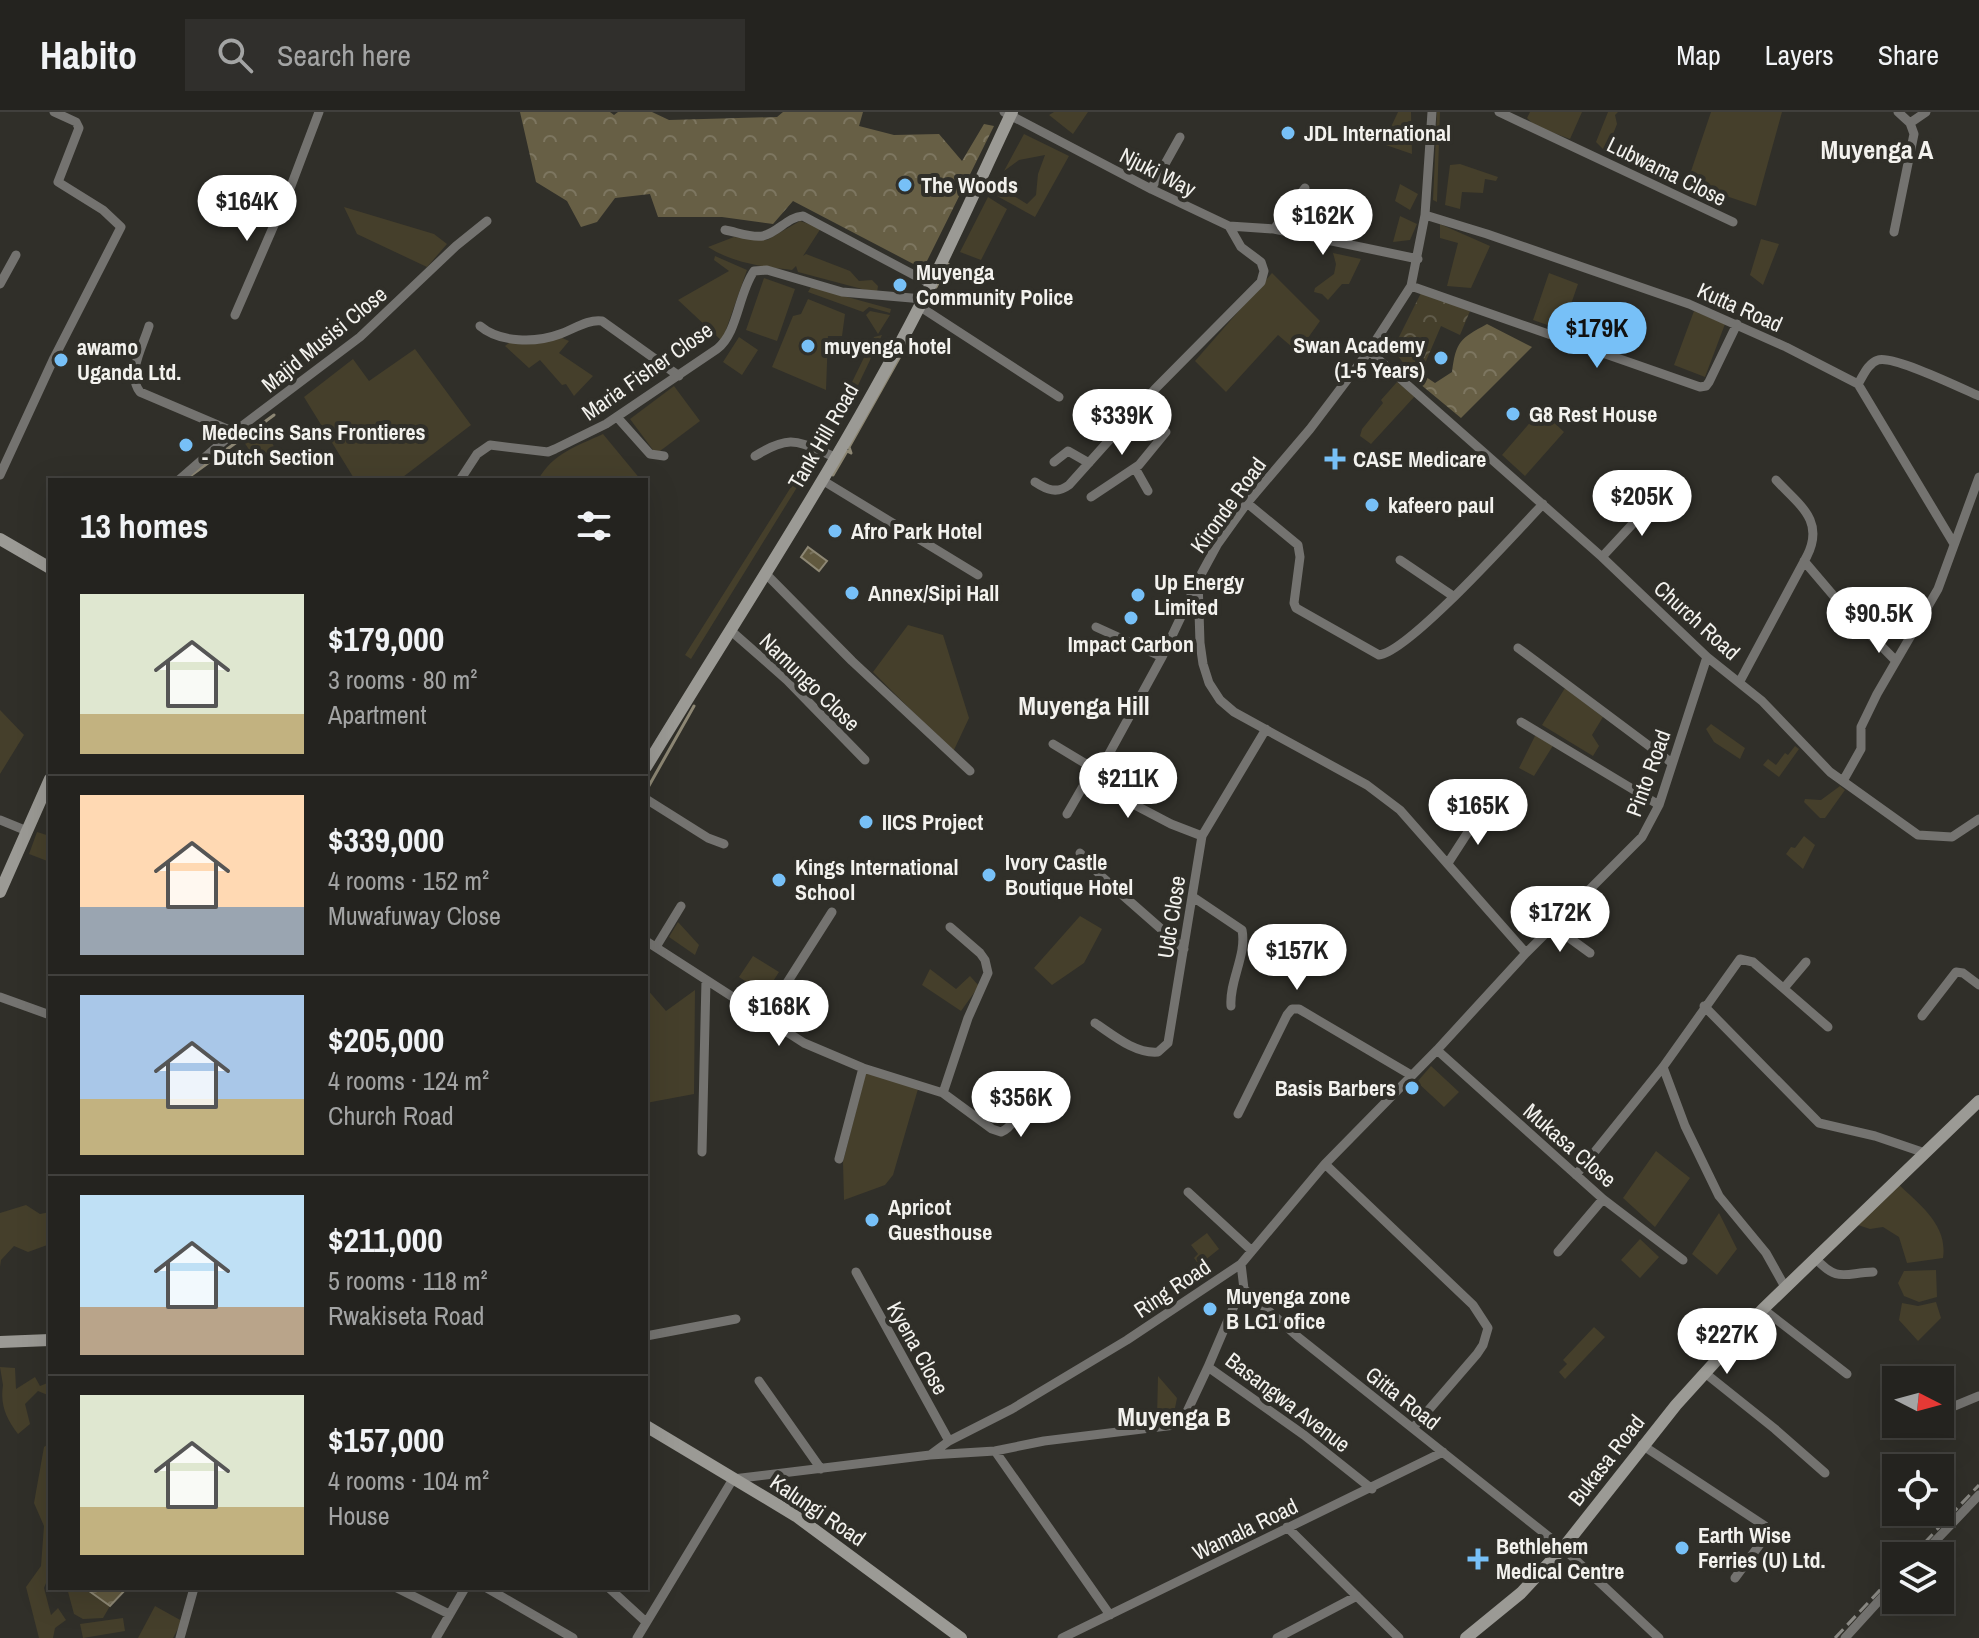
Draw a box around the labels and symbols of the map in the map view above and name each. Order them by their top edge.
place label: JDL International [1304,118,1451,148]
marker: JDL International [1279,124,1297,142]
street label: Lubwama Close [1602,129,1732,213]
district label: Muyenga A [1821,132,1934,167]
street label: Njuki Way [1115,140,1201,204]
place label: The Woods [921,170,1018,200]
pin: $164K [191,175,303,243]
marker: The Woods [896,176,914,194]
pin: $162K [1267,189,1379,257]
place label: Muyenga Community Police [916,257,1073,312]
street label: Kutta Road [1693,275,1787,339]
marker: Muyenga Community Police [891,276,909,294]
street label: Majid Musisi Close [255,279,393,399]
pin: $179K [1541,302,1653,370]
street label: Maria Fisher Close [576,315,718,427]
place label: Swan Academy (1-5 Years) [1293,330,1425,385]
place label: muyenga hotel [824,331,951,361]
place label: awamo Uganda Ltd. [77,332,181,387]
marker: muyenga hotel [799,337,817,355]
marker: Swan Academy (1-5 Years) [1432,349,1450,367]
marker: awamo Uganda Ltd. [52,351,70,369]
street label: Tank Hill Road [781,378,865,494]
pin: $339K [1066,389,1178,457]
place label: G8 Rest House [1529,399,1657,429]
marker: G8 Rest House [1504,405,1522,423]
place label: Medecins Sans Frontieres - Dutch Section [202,417,426,472]
marker: Medecins Sans Frontieres - Dutch Section [177,436,195,454]
place label: CASE Medicare [1353,444,1486,474]
marker: CASE Medicare [1324,448,1346,470]
street label: Kironde Road [1183,451,1273,559]
pin: $205K [1586,470,1698,538]
place label: kafeero paul [1388,490,1494,520]
marker: kafeero paul [1363,496,1381,514]
place label: Afro Park Hotel [851,516,982,546]
marker: Afro Park Hotel [826,522,844,540]
place label: Up Energy Limited [1154,567,1244,622]
street label: Church Road [1647,573,1747,667]
place label: Annex/Sipi Hall [868,578,999,608]
marker: Annex/Sipi Hall [843,584,861,602]
marker: Up Energy Limited [1129,586,1147,604]
pin: $90.5K [1814,587,1944,655]
marker: Impact Carbon [1122,609,1140,627]
street label: Namungo Close [753,626,867,738]
place label: Impact Carbon [1068,629,1194,659]
district label: Muyenga Hill [1018,688,1150,723]
street label: Pinto Road [1618,725,1678,821]
pin: $211K [1072,752,1184,820]
pin: $165K [1422,779,1534,847]
place label: IICS Project [882,807,983,837]
marker: IICS Project [857,813,875,831]
place label: Ivory Castle Boutique Hotel [1005,847,1133,902]
place label: Kings International School [795,852,958,907]
marker: Ivory Castle Boutique Hotel [980,866,998,884]
marker: Kings International School [770,871,788,889]
street label: Udc Close [1150,874,1192,960]
pin: $172K [1504,886,1616,954]
pin: $157K [1241,924,1353,992]
pin: $168K [723,980,835,1048]
pin: $356K [965,1071,1077,1139]
place label: Basis Barbers [1275,1073,1396,1103]
marker: Basis Barbers [1403,1079,1421,1097]
street label: Mukasa Close [1517,1096,1623,1194]
place label: Apricot Guesthouse [888,1192,992,1247]
marker: Apricot Guesthouse [863,1211,881,1229]
street label: Ring Road [1128,1251,1216,1325]
place label: Muyenga zone B LC1 ofice [1226,1281,1350,1336]
street label: Kyena Close [880,1296,956,1400]
marker: Muyenga zone B LC1 ofice [1201,1300,1219,1318]
pin: $227K [1671,1308,1783,1376]
street label: Basangwa Avenue [1219,1345,1357,1459]
street label: Gitta Road [1359,1359,1447,1437]
north arrow [1882,1366,1954,1438]
district label: Muyenga B [1117,1399,1231,1434]
street label: Bukasa Road [1561,1408,1651,1512]
street label: Kalungi Road [764,1467,872,1553]
street label: Wamala Road [1187,1491,1303,1567]
place label: Earth Wise Ferries (U) Ltd. [1698,1520,1825,1575]
place label: Bethlehem Medical Centre [1496,1531,1624,1586]
marker: Earth Wise Ferries (U) Ltd. [1673,1539,1691,1557]
marker: Bethlehem Medical Centre [1467,1548,1489,1570]

